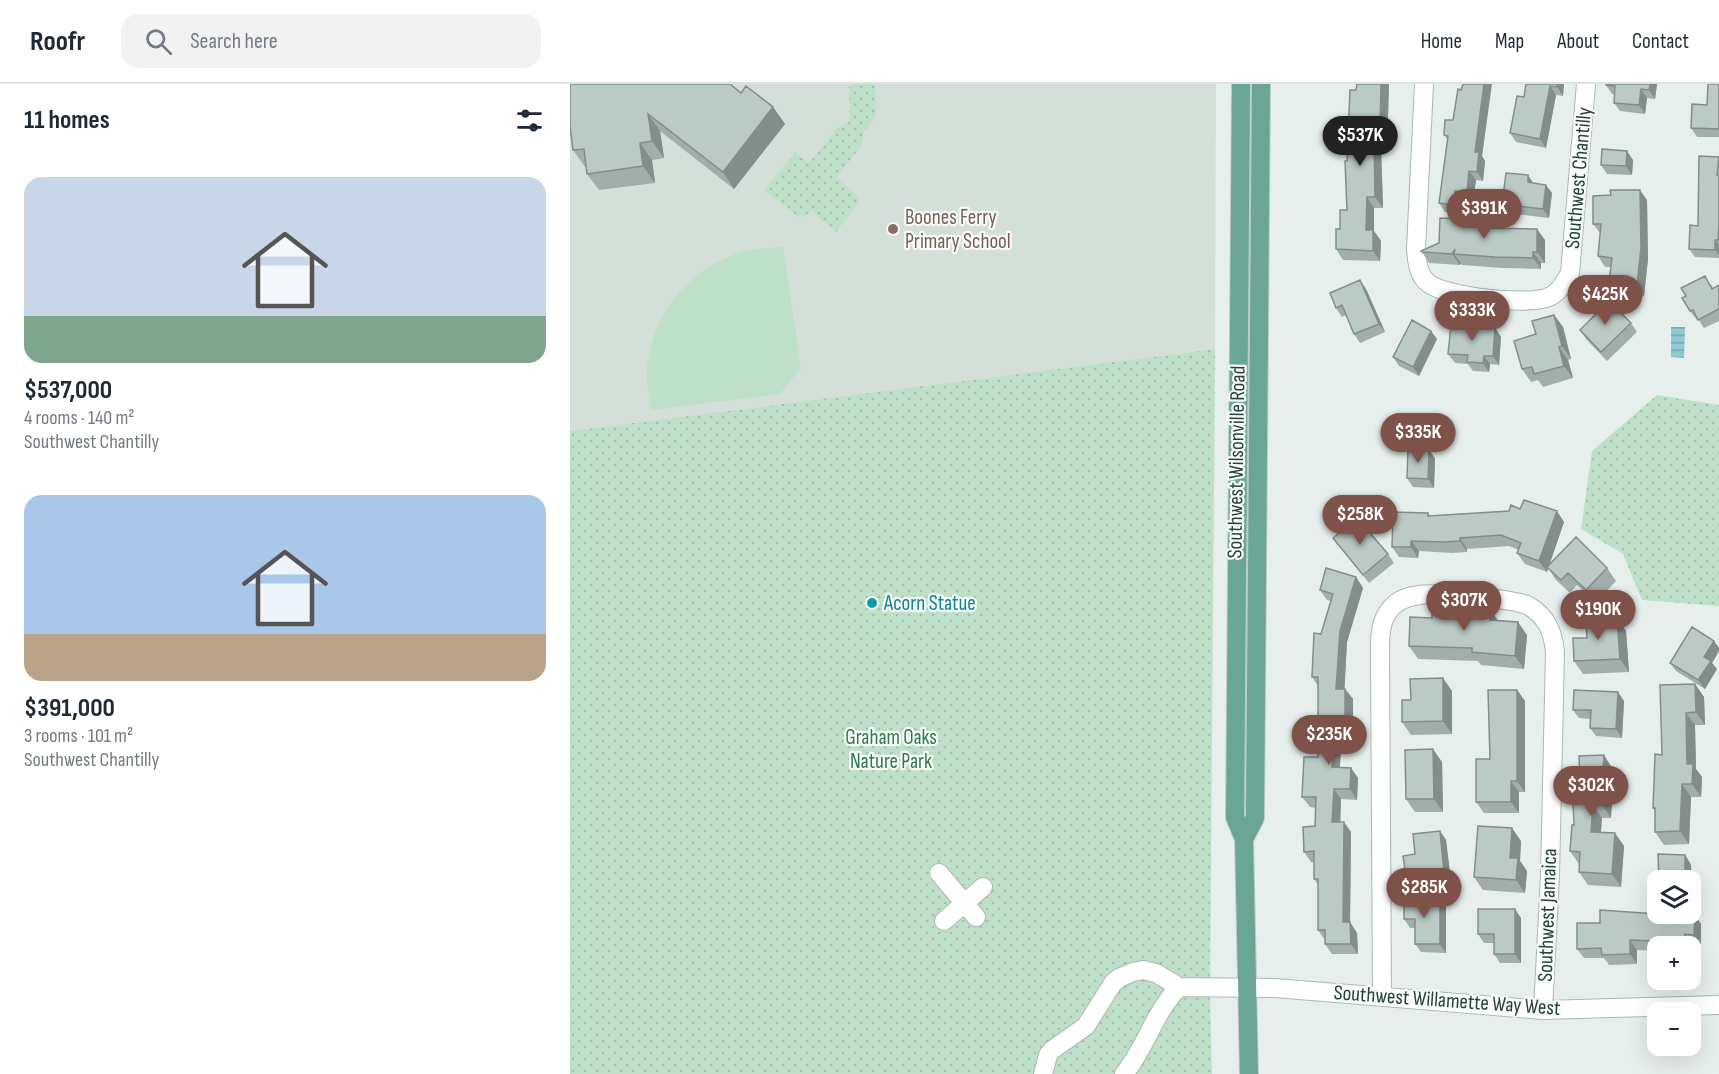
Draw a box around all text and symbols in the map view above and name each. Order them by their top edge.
search box [121,14,541,68]
text: Roofr [30,25,85,58]
icon: search [142,25,175,58]
text: Search here [190,28,278,55]
text: Home [1421,29,1462,54]
text: Map [1495,29,1524,54]
text: About [1557,29,1599,54]
text: Contact [1632,29,1689,54]
icon: filters [513,104,546,137]
text: 11 homes [24,105,110,136]
street label: Southwest Chantilly [1560,106,1597,250]
pin: $537K [1318,116,1402,167]
text: $537K [1337,123,1383,147]
pin: $391K [1442,189,1526,240]
text: $391K [1461,196,1507,220]
place label: Boones Ferry Primary School [905,205,1011,254]
icon: home [231,216,339,324]
marker: Boones Ferry Primary School [886,222,900,236]
pin: $425K [1563,275,1647,326]
text: $425K [1581,282,1629,306]
pin: $333K [1430,291,1514,342]
text: $333K [1448,298,1496,322]
street label: Southwest Wilsonville Road [1222,366,1251,559]
text: $537,000 [24,375,112,406]
text: 4 rooms · 140 m² [24,406,134,430]
pin: $335K [1376,413,1460,464]
text: $335K [1395,420,1441,444]
text: Southwest Chantilly [24,430,159,454]
pin: $258K [1318,495,1402,546]
text: $258K [1336,502,1384,526]
icon: home [231,534,339,642]
pin: $307K [1422,581,1506,632]
text: $307K [1440,588,1488,612]
pin: $190K [1556,590,1640,641]
place label: Acorn Statue [883,591,976,616]
marker: Acorn Statue [865,596,879,610]
text: $190K [1575,597,1621,621]
text: $391,000 [24,693,115,724]
pin: $235K [1287,715,1371,766]
text: $235K [1306,722,1352,746]
text: 3 rooms · 101 m² [24,724,133,748]
park label: Graham Oaks Nature Park [845,725,937,774]
text: Southwest Chantilly [24,748,159,772]
pin: $302K [1549,766,1633,817]
text: $302K [1567,773,1615,797]
street label: Southwest Jamaica [1533,848,1562,982]
pin: $285K [1382,868,1466,919]
map controls [1647,870,1701,1056]
button: layers [1647,870,1701,924]
text: $285K [1400,875,1448,899]
button: + [1647,936,1701,990]
street label: Southwest Willamette Way West [1333,980,1561,1021]
button: − [1647,1002,1701,1056]

